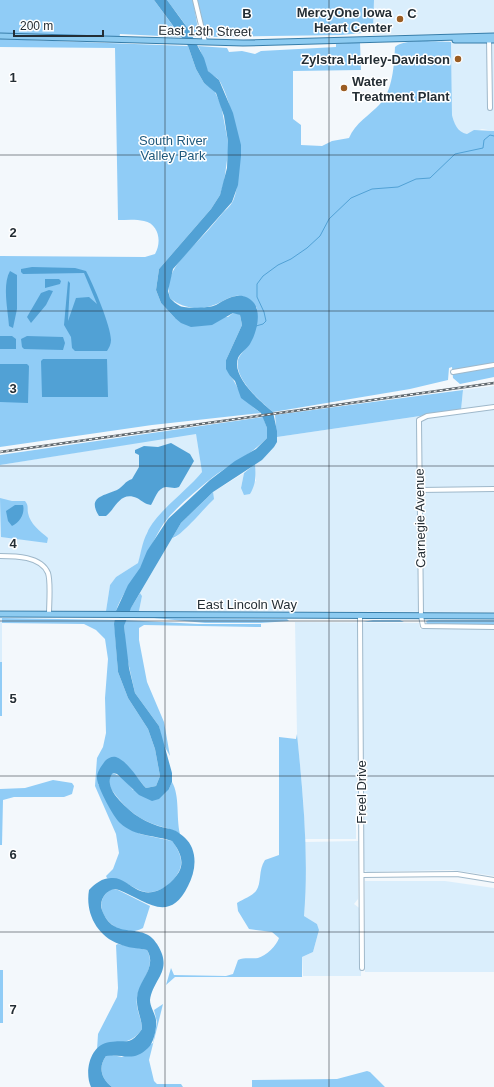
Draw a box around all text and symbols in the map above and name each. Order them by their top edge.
place label: MercyOne Iowa Heart Center [297,5,393,35]
text: B [242,6,252,21]
text: C [407,6,417,21]
scale bar [14,12,103,38]
marker: MercyOne Iowa Heart Center [395,14,405,24]
text: 200 m [20,19,53,33]
street label: East 13th Street [158,23,252,39]
place label: Zylstra Harley-Davidson [301,52,450,67]
marker: Zylstra Harley-Davidson [453,54,463,64]
text: 1 [9,70,17,85]
place label: Water Treatment Plant [352,74,450,104]
marker: Water Treatment Plant [339,83,349,93]
park label: South River Valley Park [139,133,208,163]
text: 2 [9,225,17,240]
text: 3 [9,381,17,396]
street label: Carnegie Avenue [412,468,428,568]
text: 4 [9,536,17,551]
street label: East Lincoln Way [197,597,297,612]
text: 5 [9,691,17,706]
street label: Freel Drive [354,760,369,824]
text: 6 [9,847,17,862]
text: 7 [9,1002,17,1017]

